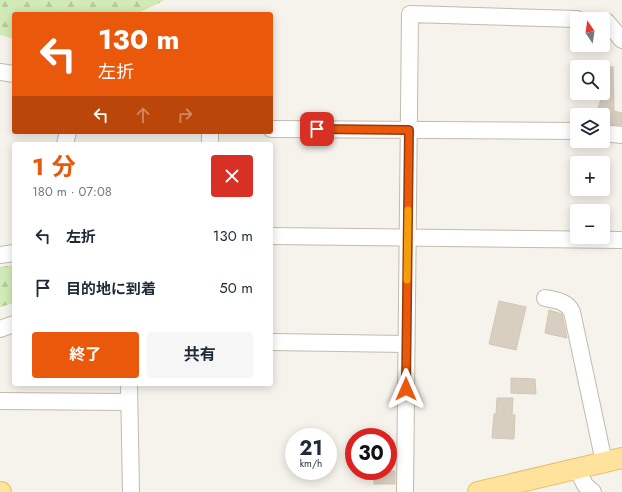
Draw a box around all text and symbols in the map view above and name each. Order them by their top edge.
north arrow [570,12,610,52]
map controls [570,12,610,244]
text: 130 m [98,19,180,60]
icon: left [32,28,84,80]
text: 左折 [98,59,134,85]
button: search [570,60,610,100]
icon: left [90,104,112,126]
icon: ahead [132,104,154,126]
icon: right [174,104,196,126]
button: layers [570,108,610,148]
pin [300,112,334,146]
icon: arrive [306,118,328,140]
text: 1 分 [32,149,75,184]
button: close [211,155,253,197]
button: + [570,156,610,196]
text: 180 m · 07:08 [32,182,112,201]
button: − [570,204,610,244]
icon: left [32,225,54,247]
text: 130 m [213,225,253,247]
text: 左折 [66,226,96,248]
icon: arrive [32,277,54,299]
text: 50 m [219,277,253,299]
text: 目的地に到着 [66,278,156,300]
button: 終了 [32,332,139,378]
button: 共有 [147,332,253,378]
position arrow [385,368,427,410]
speed limit sign: 30 [345,428,397,480]
text: 21 [299,434,323,463]
text: km/h [300,456,322,471]

